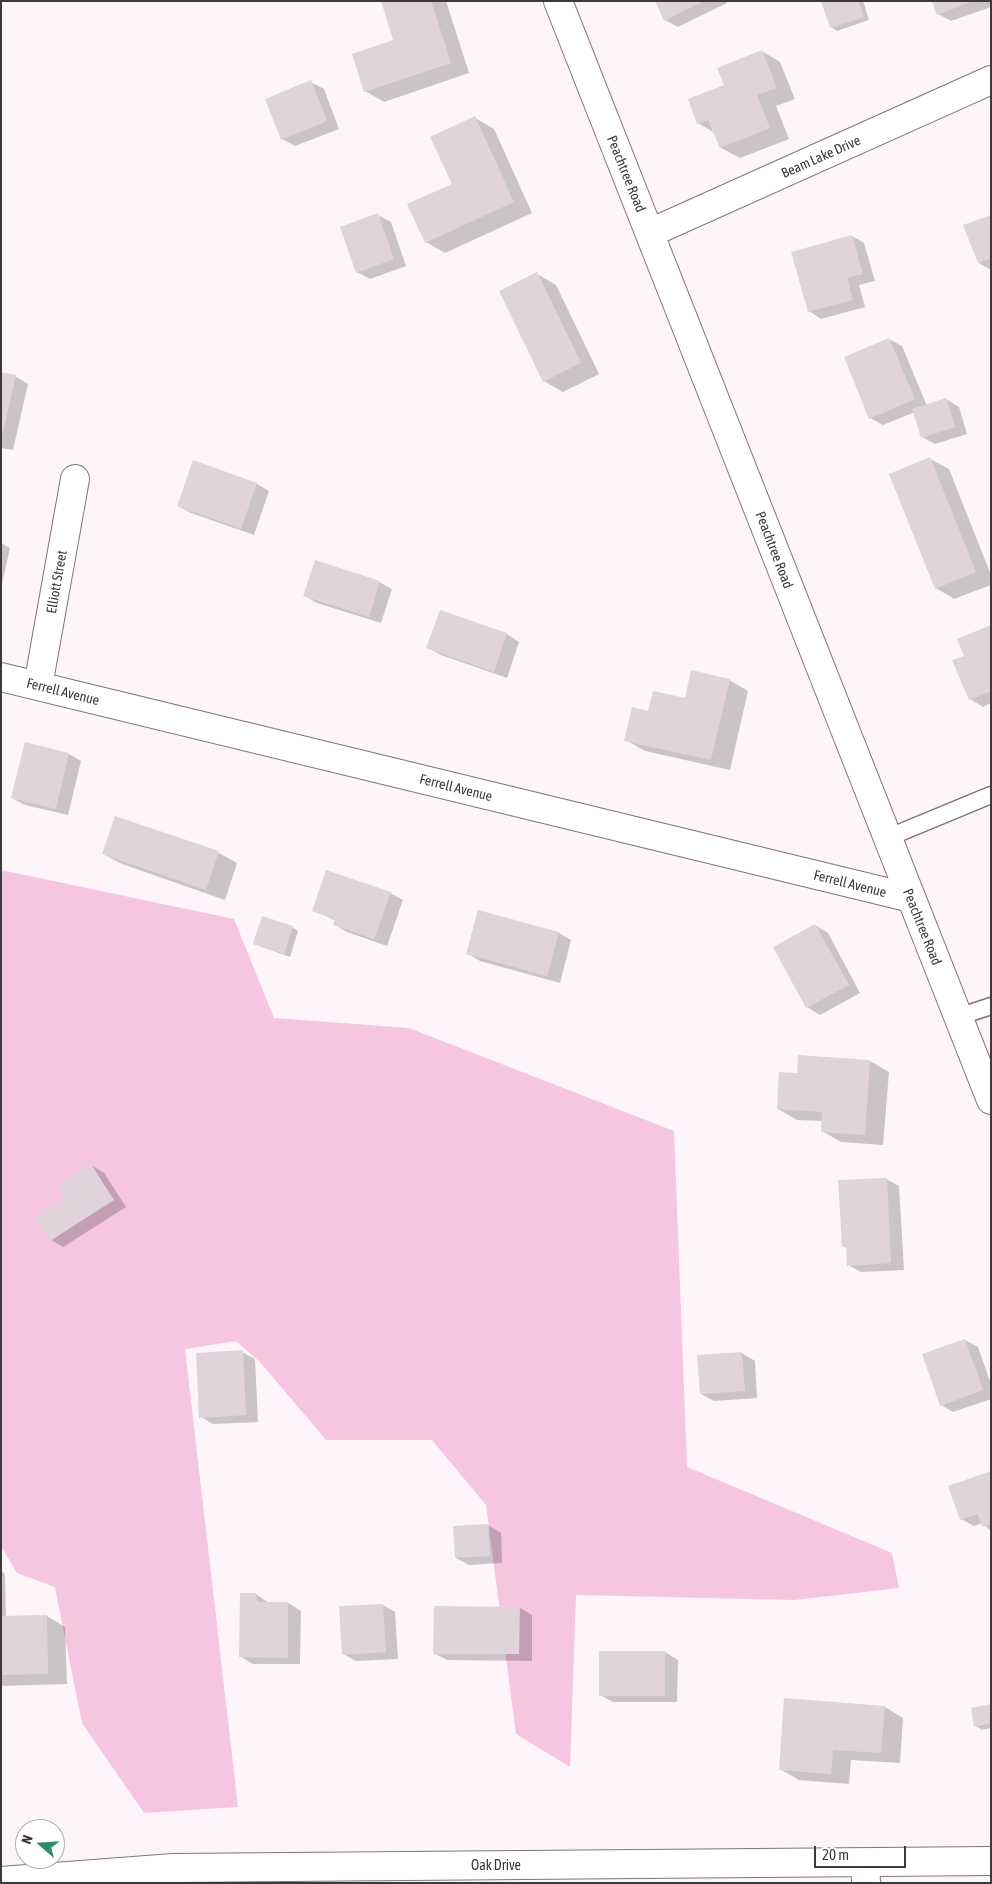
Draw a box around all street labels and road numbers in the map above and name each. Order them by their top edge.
street label: Beam Lake Drive [779,132,863,182]
street label: Peachtree Road [603,133,649,215]
street label: Peachtree Road [752,509,796,591]
street label: Elliott Street [43,549,71,615]
street label: Ferrell Avenue [25,675,101,709]
street label: Ferrell Avenue [418,771,494,805]
street label: Ferrell Avenue [812,867,888,901]
street label: Peachtree Road [899,886,945,968]
street label: Oak Drive [471,1858,521,1874]

